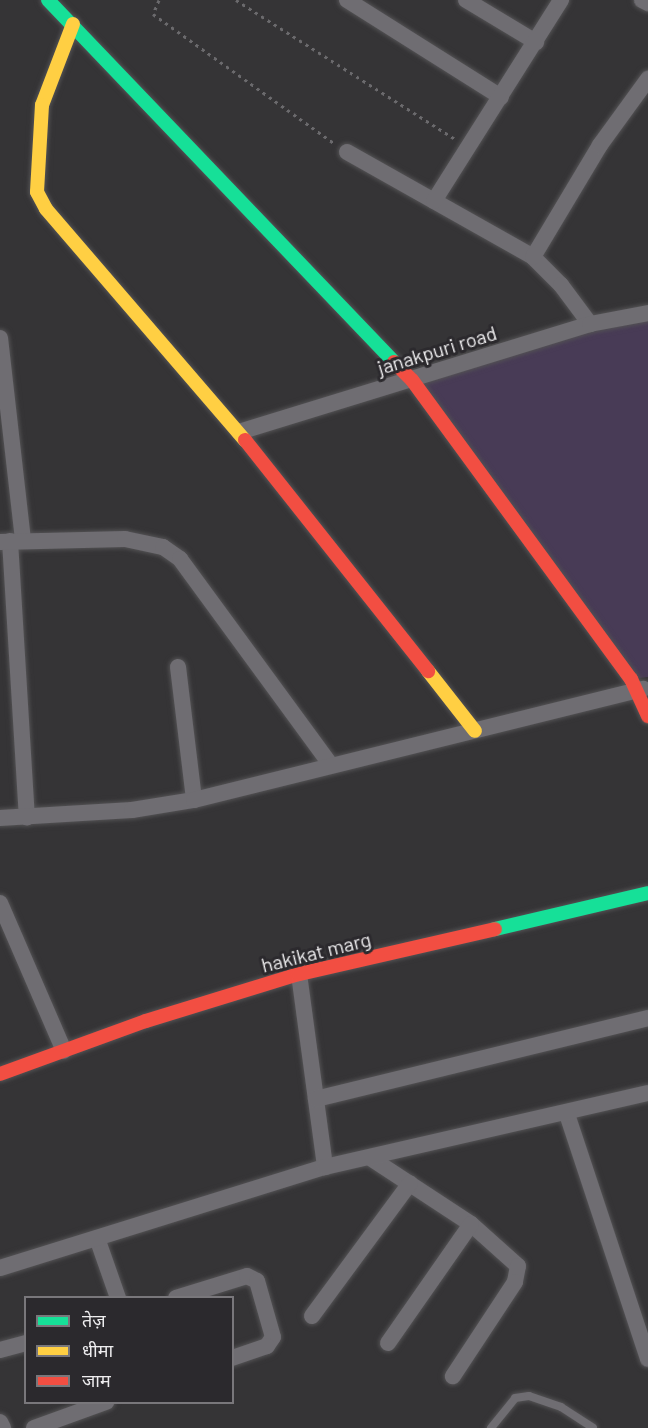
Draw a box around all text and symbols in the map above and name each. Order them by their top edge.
street label: janakpuri road [374,320,500,380]
street label: hakikat marg [259,927,373,977]
legend [24,1296,234,1404]
text: तेज़ [82,1309,106,1331]
text: धीमा [82,1339,113,1361]
text: जाम [82,1369,111,1391]

